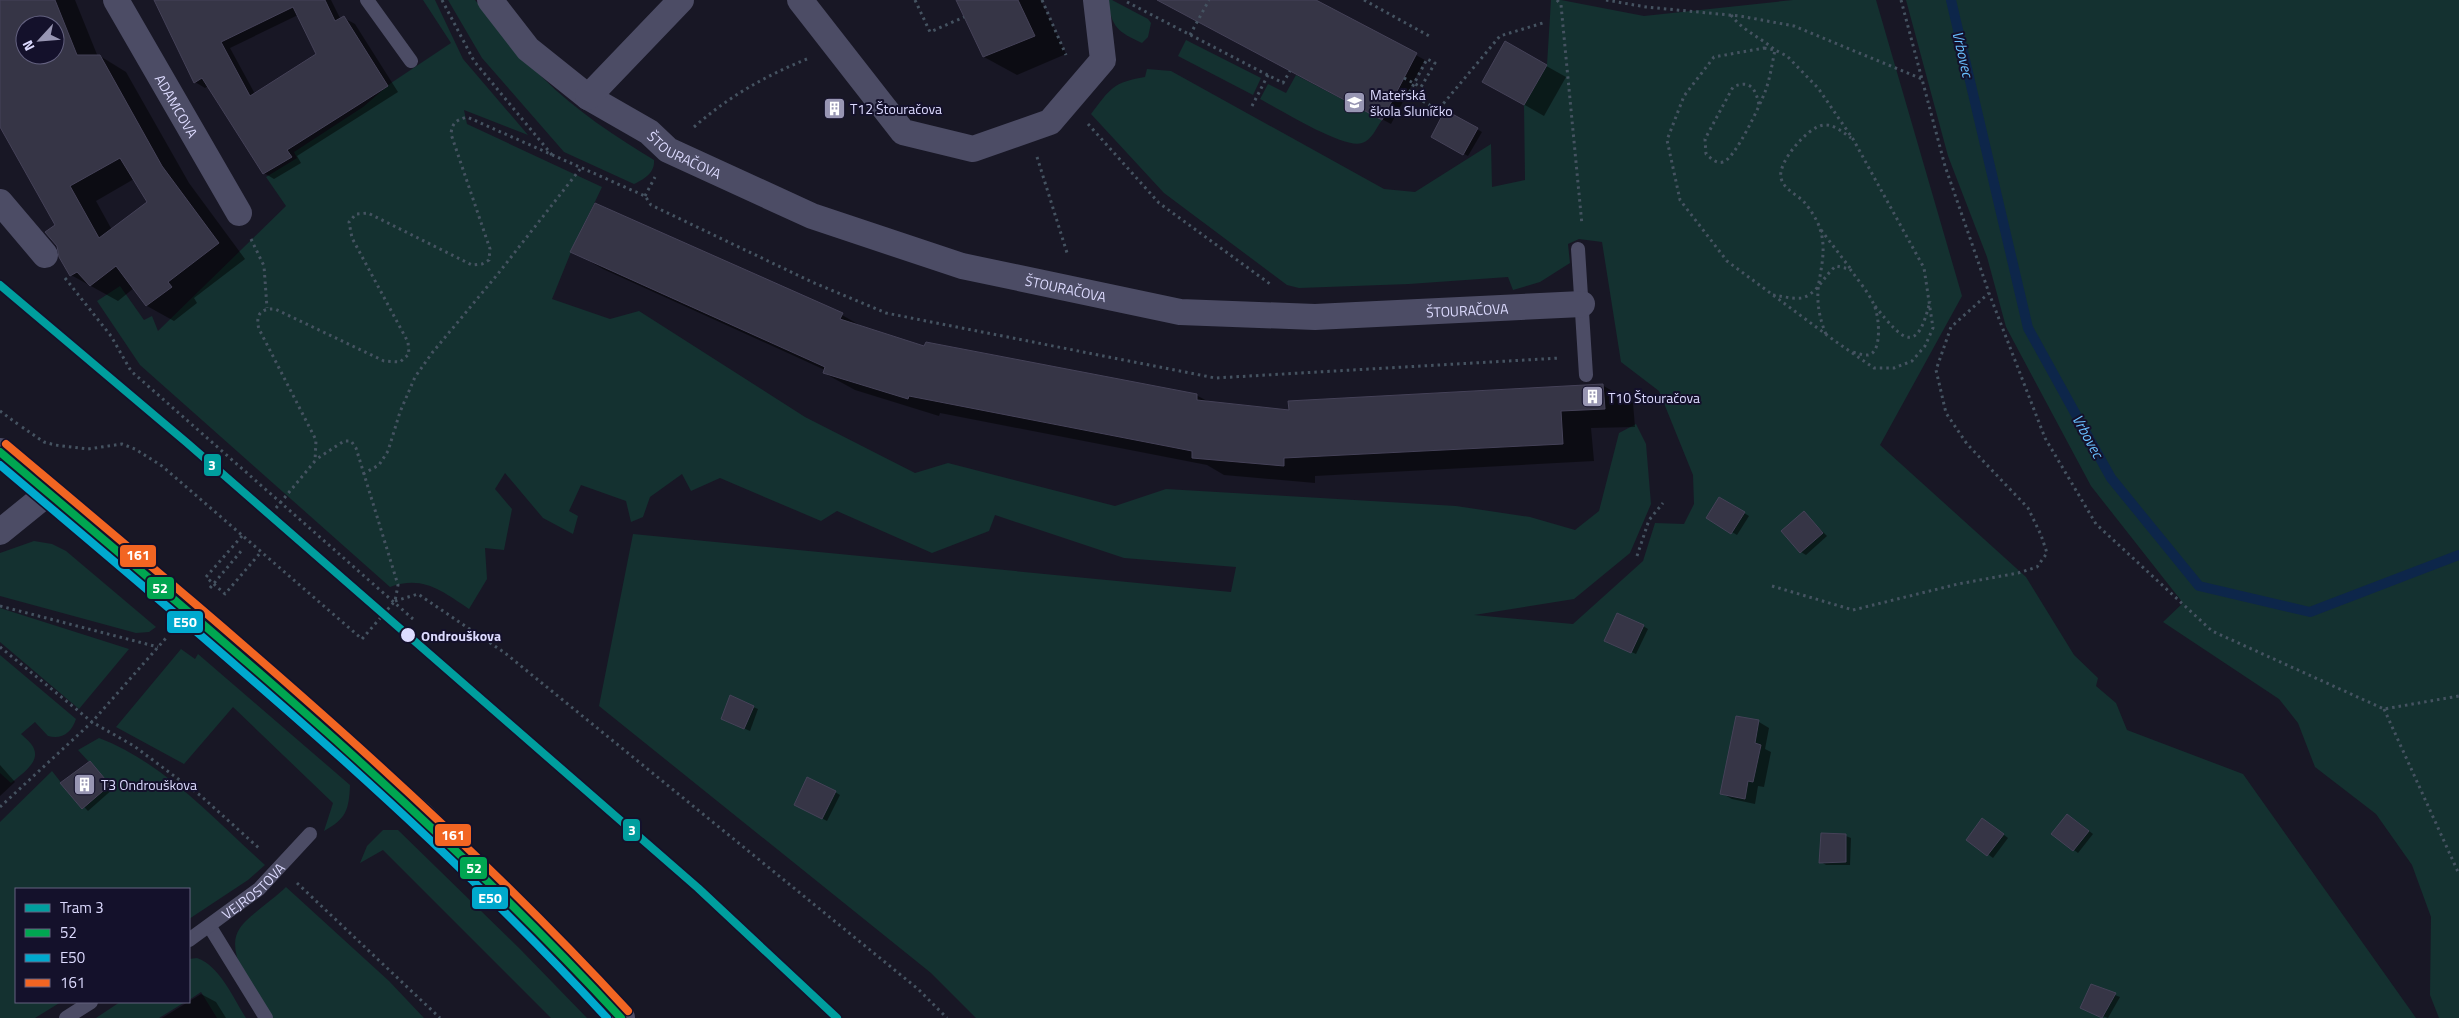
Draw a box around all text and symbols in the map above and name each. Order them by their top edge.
north arrow [15,15,65,65]
water label: Vrbovec [1947,29,1980,81]
text: N [16,37,39,55]
street label: ADAMCOVA [150,70,204,142]
place label: Mateřská škola Sluníčko [1370,84,1453,121]
school or university icon: Mateřská škola Sluníčko [1342,90,1366,114]
building icon: T12 Štouračova [822,96,846,120]
place label: T12 Štouračova [850,98,942,119]
street label: ŠTOURAČOVA [643,126,726,184]
street label: ŠTOURAČOVA [1023,269,1109,307]
street label: ŠTOURAČOVA [1425,297,1509,322]
building icon: T10 Štouračova [1580,385,1604,409]
place label: T10 Štouračova [1608,387,1700,408]
water label: Vrbovec [2067,410,2110,464]
line badge: 3 [203,453,222,477]
text: 3 [208,454,216,475]
line badge: 161 [119,544,157,568]
text: 161 [126,544,150,565]
line badge: 52 [146,576,175,600]
text: 52 [152,577,168,598]
line badge: E50 [166,610,204,634]
text: E50 [173,611,197,632]
place label: Ondrouškova [421,625,501,646]
marker: Ondrouškova [399,626,417,644]
building icon: T3 Ondrouškova [73,772,97,796]
place label: T3 Ondrouškova [101,774,197,795]
line badge: 3 [622,818,641,842]
text: 3 [628,819,636,840]
line badge: 161 [434,823,472,847]
text: 161 [441,824,465,845]
line badge: 52 [459,856,488,880]
street label: VEJROSTOVA [217,857,290,924]
text: 52 [466,857,482,878]
line badge: E50 [471,886,509,910]
text: E50 [478,887,502,908]
legend [15,888,190,1003]
text: Tram 3 [60,896,104,919]
text: 52 [60,921,77,944]
text: E50 [60,946,85,969]
text: 161 [60,971,85,994]

